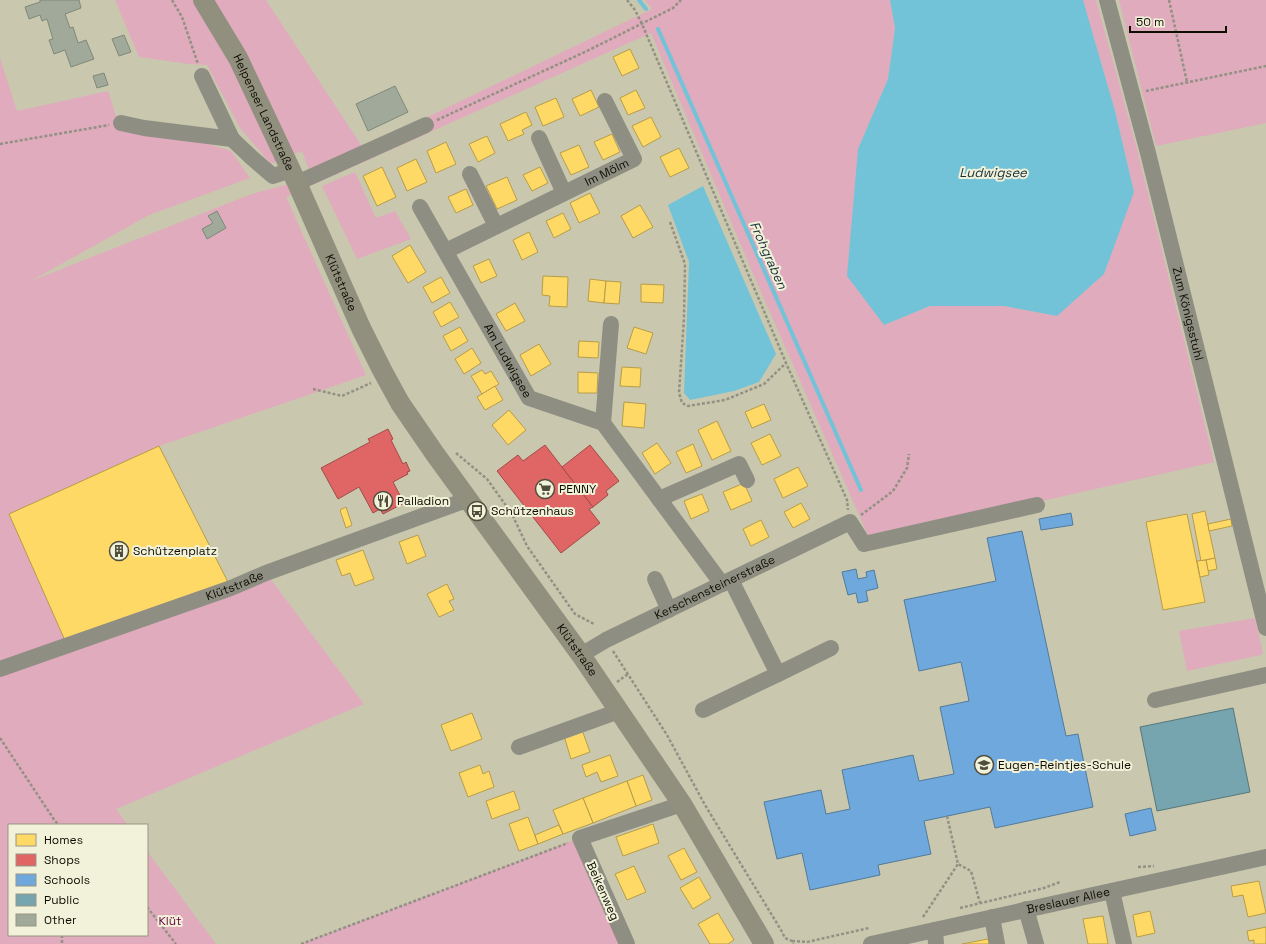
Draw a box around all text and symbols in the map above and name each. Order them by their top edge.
scale bar [1130,8,1226,34]
text: 50 m [1136,14,1164,30]
street label: Helpenser Landstraße [229,51,298,174]
street label: Im Mölm [582,155,632,190]
water label: Ludwigsee [959,164,1028,181]
water label: Frohgraben [746,219,791,293]
street label: Klütstraße [321,252,361,314]
street label: Zum Königsstuhl [1169,265,1207,362]
street label: Am Ludwigsee [480,321,535,401]
supermarket icon: PENNY [534,478,556,500]
place label: PENNY [559,481,597,497]
restaurant icon: Palladion [372,490,394,512]
place label: Palladion [397,493,449,509]
bus stop icon: Schützenhaus [466,500,488,522]
place label: Schützenhaus [491,503,574,519]
building icon: Schützenplatz [108,540,130,562]
place label: Schützenplatz [133,543,217,559]
street label: Kerschensteinerstraße [652,551,778,623]
street label: Klütstraße [204,567,266,604]
street label: Klütstraße [553,621,601,679]
school or university icon: Eugen-Reintjes-Schule [973,754,995,776]
place label: Eugen-Reintjes-Schule [998,757,1131,773]
legend [8,824,148,936]
text: Homes [44,832,83,848]
text: Shops [44,852,80,868]
street label: Beikenweg [583,859,623,923]
text: Schools [44,872,90,888]
street label: Breslauer Allee [1025,884,1112,918]
text: Public [44,892,79,908]
text: Other [44,912,77,928]
park label: Klüt [158,913,182,929]

